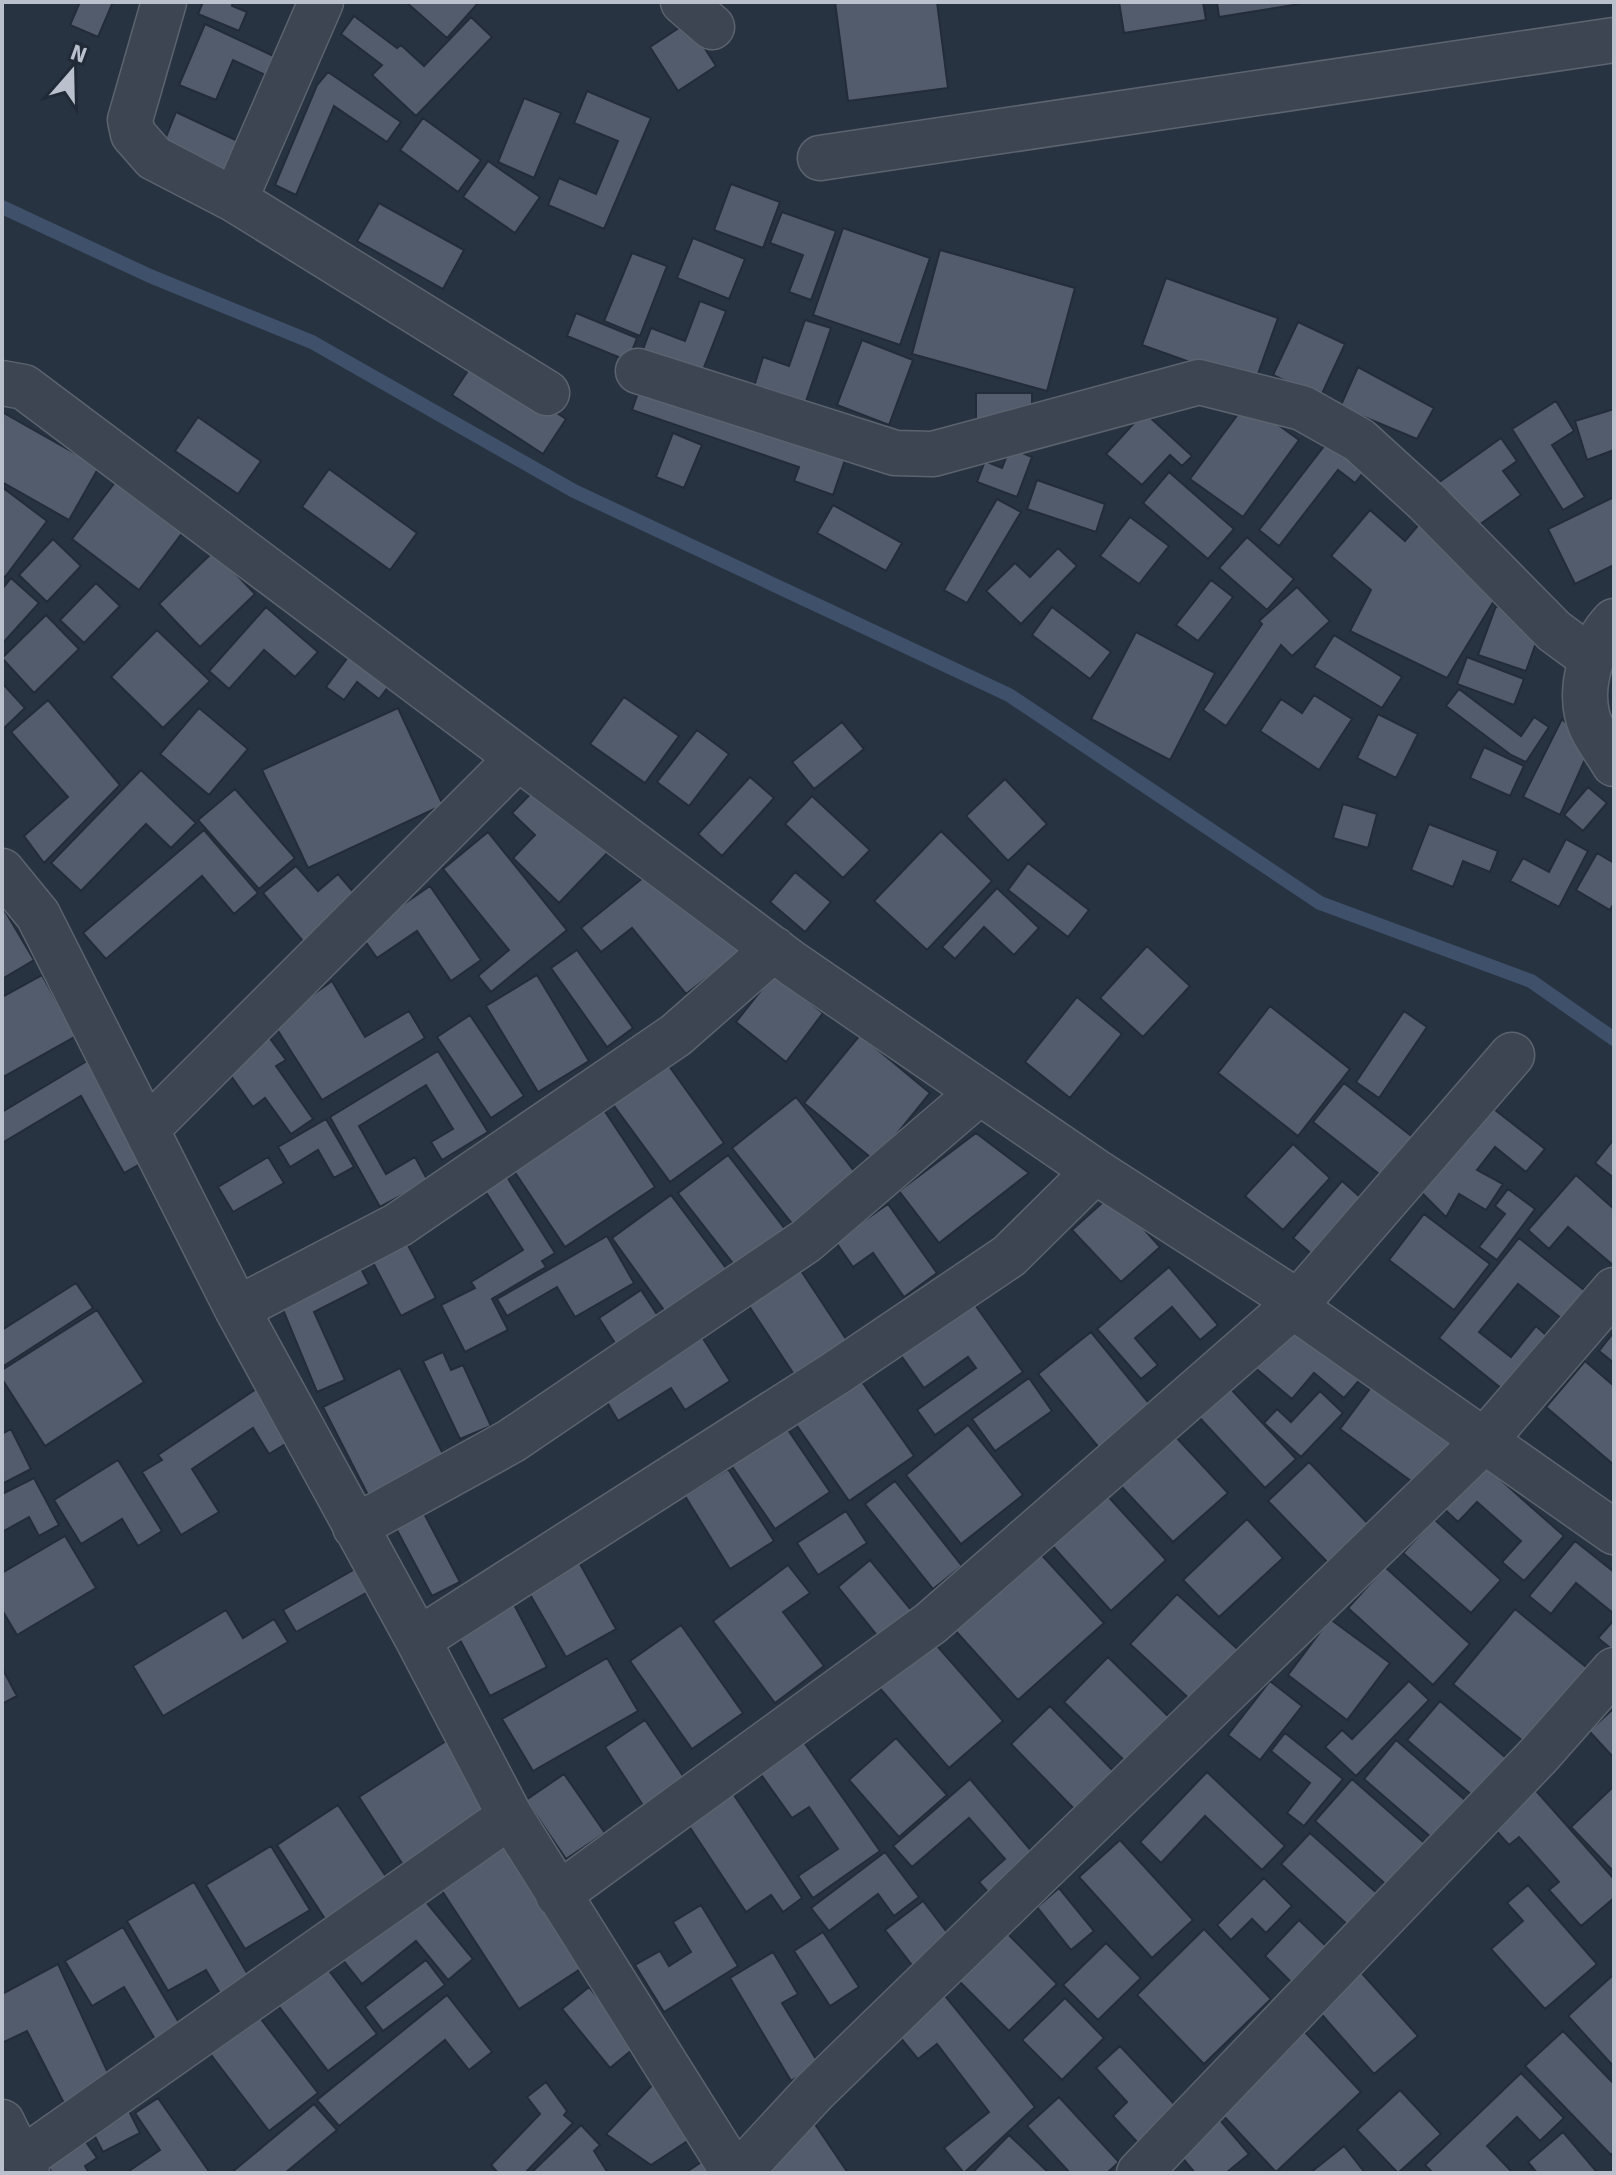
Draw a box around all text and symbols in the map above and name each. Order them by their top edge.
north arrow [32,32,112,112]
text: N [67,38,90,69]

